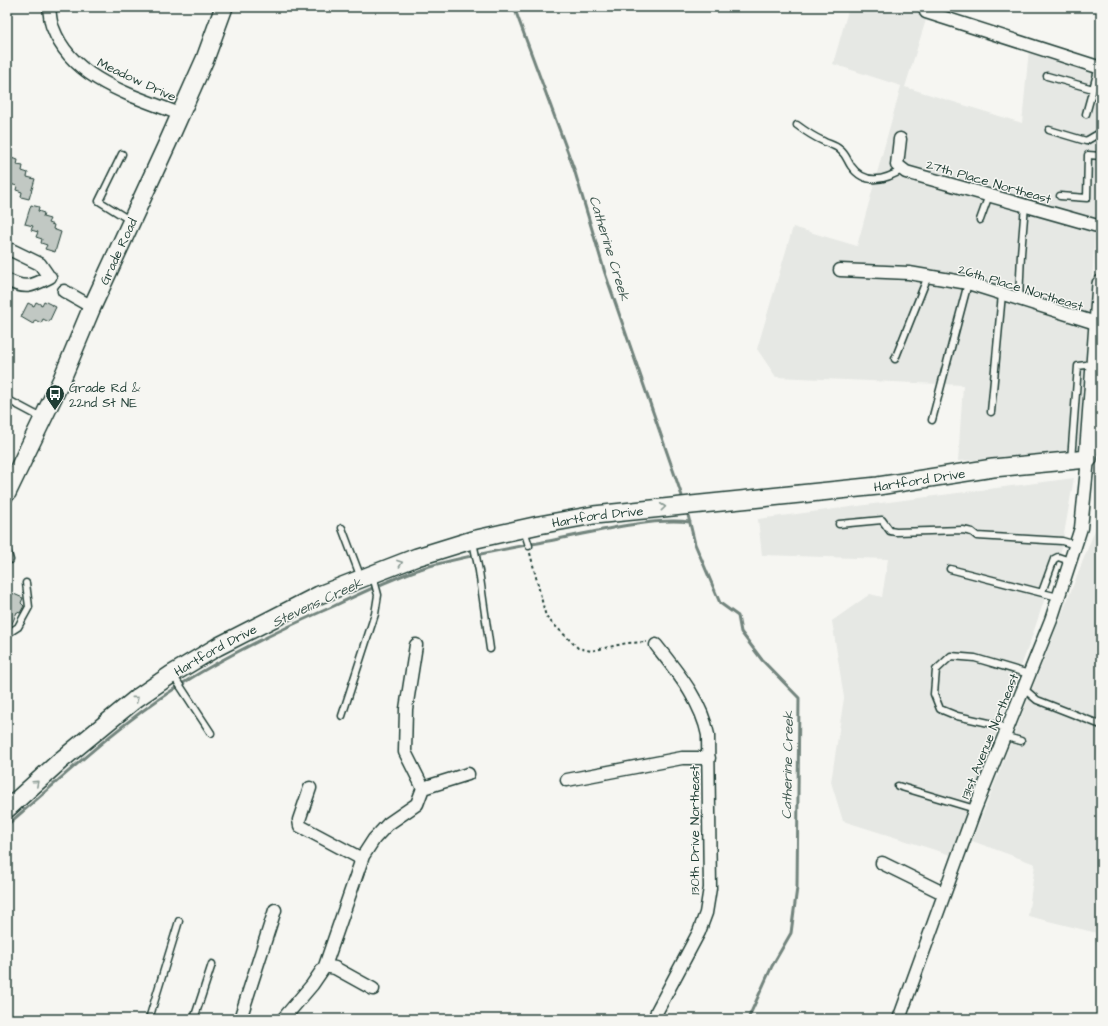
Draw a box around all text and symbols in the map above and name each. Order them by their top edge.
street label: Meadow Drive [94,54,179,106]
street label: 27th Place Northeast [924,155,1054,209]
water label: Catherine Creek [584,193,635,304]
street label: Grade Road [95,215,142,288]
street label: 26th Place Northeast [956,260,1086,316]
place label: Grade Rd & 22nd St NE [69,379,141,412]
bus stop icon: Grade Rd & 22nd St NE [44,383,66,411]
street label: Hartford Drive [873,464,967,496]
street label: Hartford Drive [550,502,644,533]
one-way arrow [660,503,666,512]
one-way arrow [396,560,403,568]
water label: Stevens Creek [269,573,366,633]
street label: Hartford Drive [171,620,260,681]
street label: 131st Avenue Northeast [956,670,1024,802]
one-way arrow [131,697,138,704]
water label: Catherine Creek [777,710,799,819]
street label: 130th Drive Northeast [686,764,704,895]
one-way arrow [31,780,39,787]

